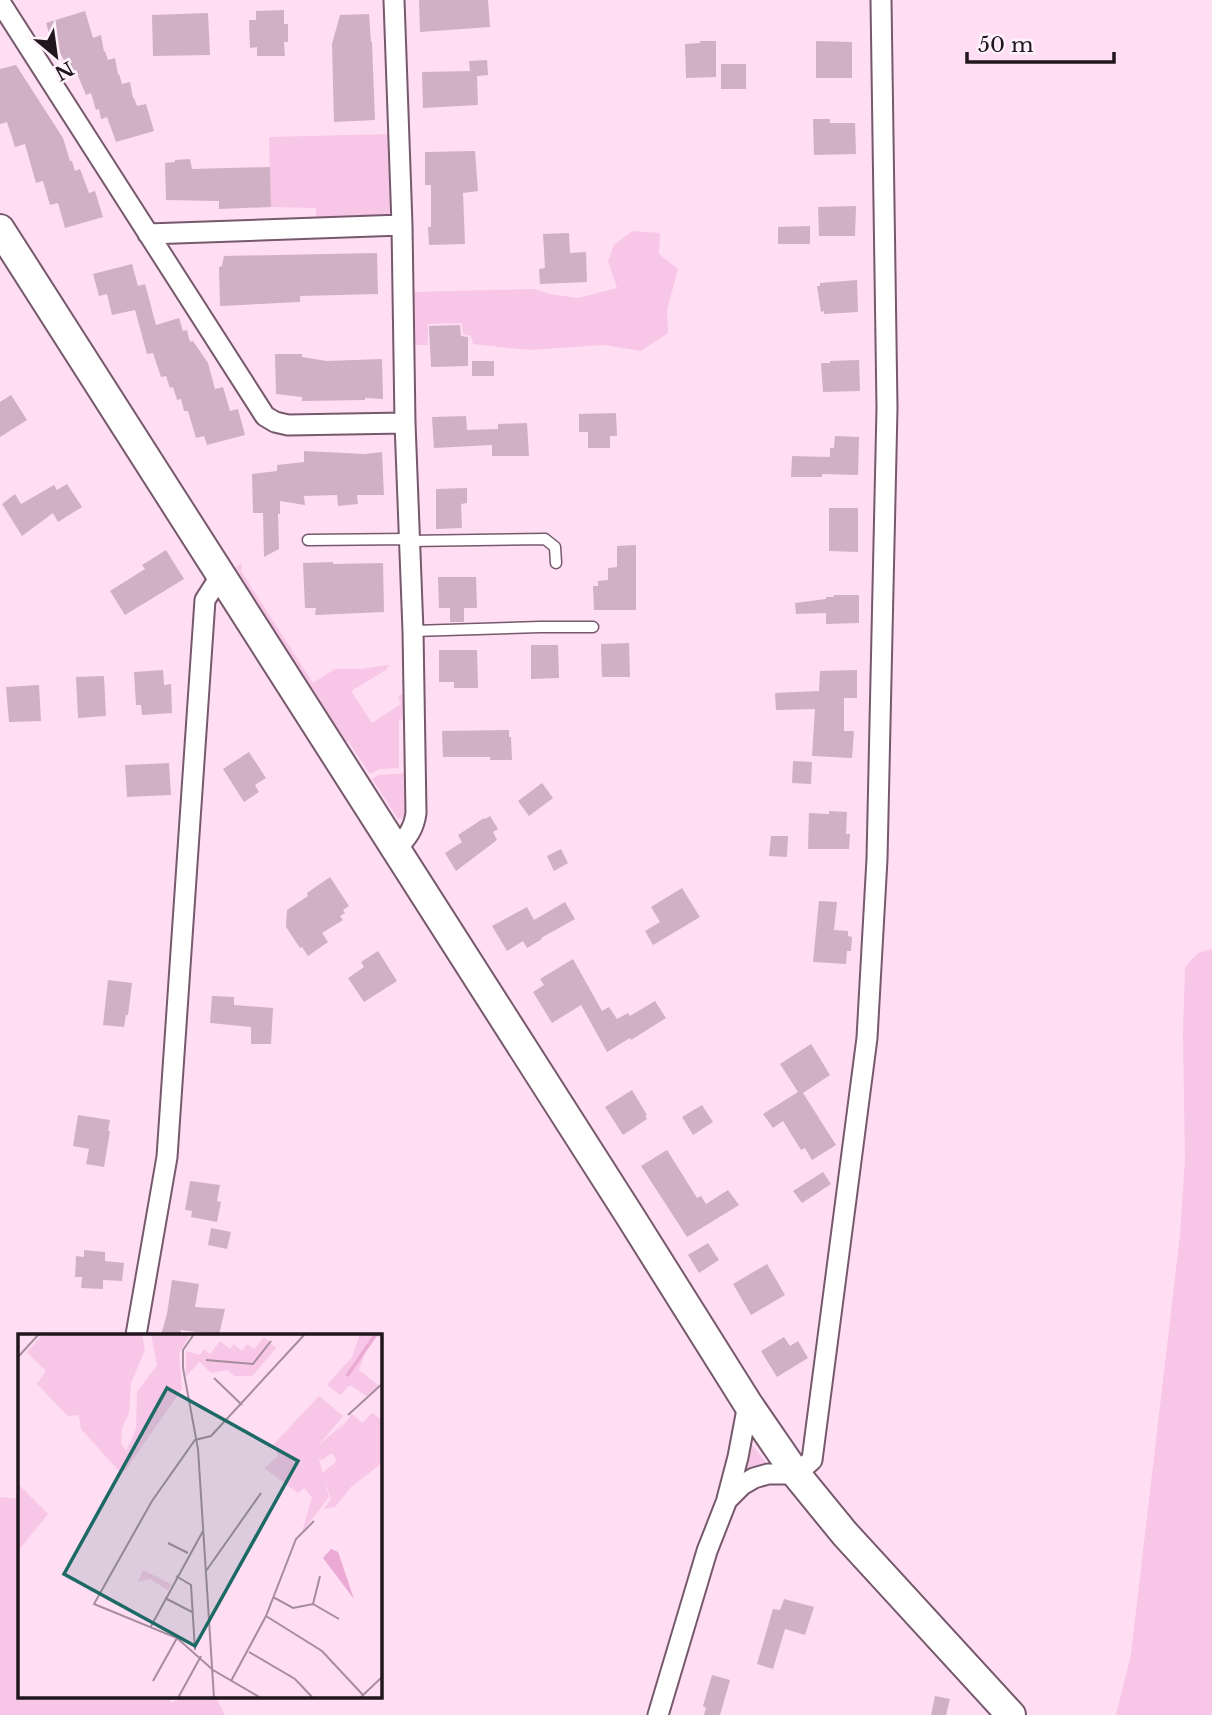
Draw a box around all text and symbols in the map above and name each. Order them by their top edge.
north arrow [21,21,91,91]
scale bar [967,21,1114,65]
text: 50 m [978,32,1034,58]
text: N [50,56,77,85]
inset map [18,1334,382,1698]

